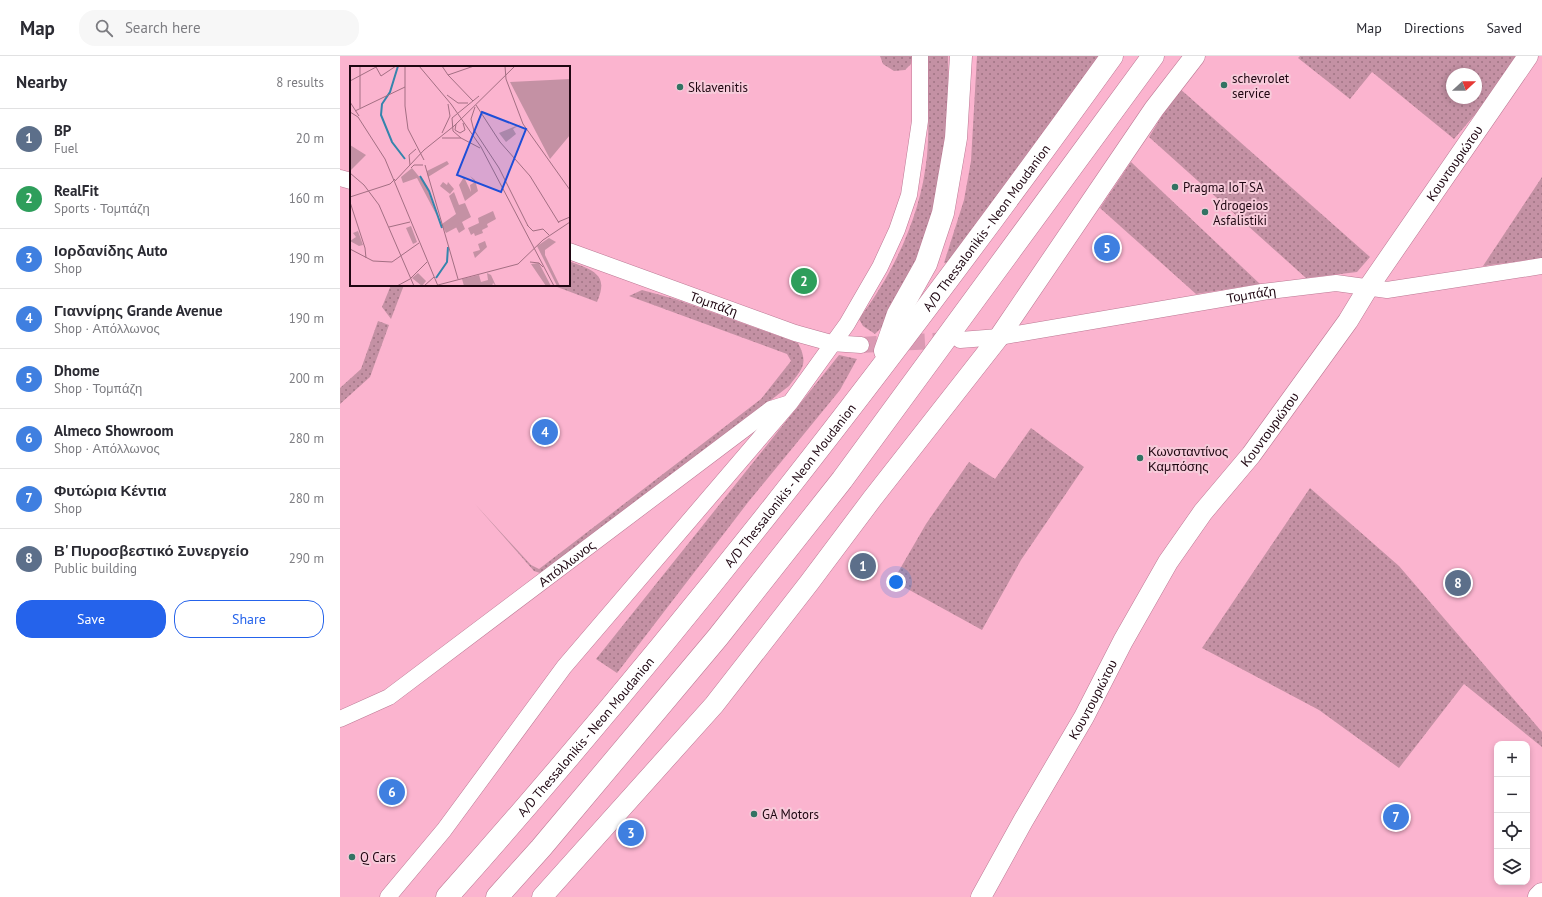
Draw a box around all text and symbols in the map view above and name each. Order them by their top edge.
search box [79,10,359,46]
text: Map [20,16,55,40]
icon: search [93,17,115,39]
text: Search here [125,18,201,37]
text: Map [1356,19,1382,37]
text: Directions [1404,19,1464,37]
text: Saved [1486,19,1522,37]
inset map [350,66,570,286]
north arrow [1446,68,1482,104]
place label: schevrolet service [1232,70,1290,102]
text: Nearby [16,71,67,93]
text: 8 results [276,74,324,91]
place label: Sklavenitis [688,79,748,96]
marker: schevrolet service [1219,80,1229,90]
marker: Sklavenitis [675,82,685,92]
text: BP [54,121,71,140]
street label: Κουντουριώτου [1422,122,1486,204]
text: 1 [25,130,33,147]
text: 20 m [296,130,324,147]
text: Fuel [54,140,78,157]
street label: A/D Thessalonikis - Neon Moudanion [919,141,1054,314]
place label: Pragma IoT SA [1183,179,1264,196]
text: RealFit [54,181,99,200]
marker: Pragma IoT SA [1170,182,1180,192]
text: 2 [25,190,33,207]
text: 160 m [289,190,324,207]
place label: Ydrogeios Asfalistiki [1213,197,1268,229]
text: Sports · Τομπάζη [54,200,150,217]
marker: Ydrogeios Asfalistiki [1200,207,1210,217]
pin: 5 [1094,233,1120,263]
text: Ιορδανίδης Auto [54,241,168,260]
text: 3 [25,250,33,267]
text: 190 m [289,250,324,267]
text: Shop [54,260,82,277]
pin: 2 [791,266,817,296]
street label: Τομπάζη [1225,282,1277,306]
street label: Τομπάζη [687,287,740,320]
text: Γιαννίρης Grande Avenue [54,301,223,320]
text: 4 [25,310,33,327]
text: 190 m [289,310,324,327]
text: Shop · Απόλλωνος [54,320,160,337]
text: Dhome [54,361,100,380]
text: 5 [25,370,33,387]
text: 200 m [289,370,324,387]
text: Shop · Τομπάζη [54,380,142,397]
street label: Κουντουριώτου [1237,389,1302,470]
street label: A/D Thessalonikis - Neon Moudanion [720,400,859,570]
pin: 4 [532,417,558,447]
text: Almeco Showroom [54,421,174,440]
text: 6 [25,430,33,447]
text: 280 m [289,430,324,447]
text: Shop · Απόλλωνος [54,440,160,457]
place label: Κωνσταντίνος Καμπόσης [1148,443,1228,475]
marker: Κωνσταντίνος Καμπόσης [1135,453,1145,463]
text: Φυτώρια Κέντια [54,481,166,500]
text: 7 [25,490,33,507]
text: 280 m [289,490,324,507]
text: Shop [54,500,82,517]
street label: Απόλλωνος [535,536,598,590]
text: Β' Πυροσβεστικό Συνεργείο [54,541,249,560]
text: 8 [25,550,33,567]
text: 290 m [289,550,324,567]
pin: 1 [850,551,876,581]
text: Public building [54,560,137,577]
pin: 8 [1445,568,1471,598]
your location [886,572,906,592]
button: Save [16,600,166,638]
button: Share [174,600,324,638]
street label: A/D Thessalonikis - Neon Moudanion [513,653,658,820]
street label: Κουντουριώτου [1064,656,1121,742]
map controls [1494,741,1530,885]
button: + [1494,741,1530,777]
pin: 6 [379,777,405,807]
button: − [1494,777,1530,813]
pin: 7 [1383,802,1409,832]
place label: GA Motors [762,806,819,823]
marker: GA Motors [749,809,759,819]
button: locate [1494,813,1530,849]
pin: 3 [618,818,644,848]
place label: Q Cars [360,849,396,866]
button: layers [1494,849,1530,885]
marker: Q Cars [347,852,357,862]

